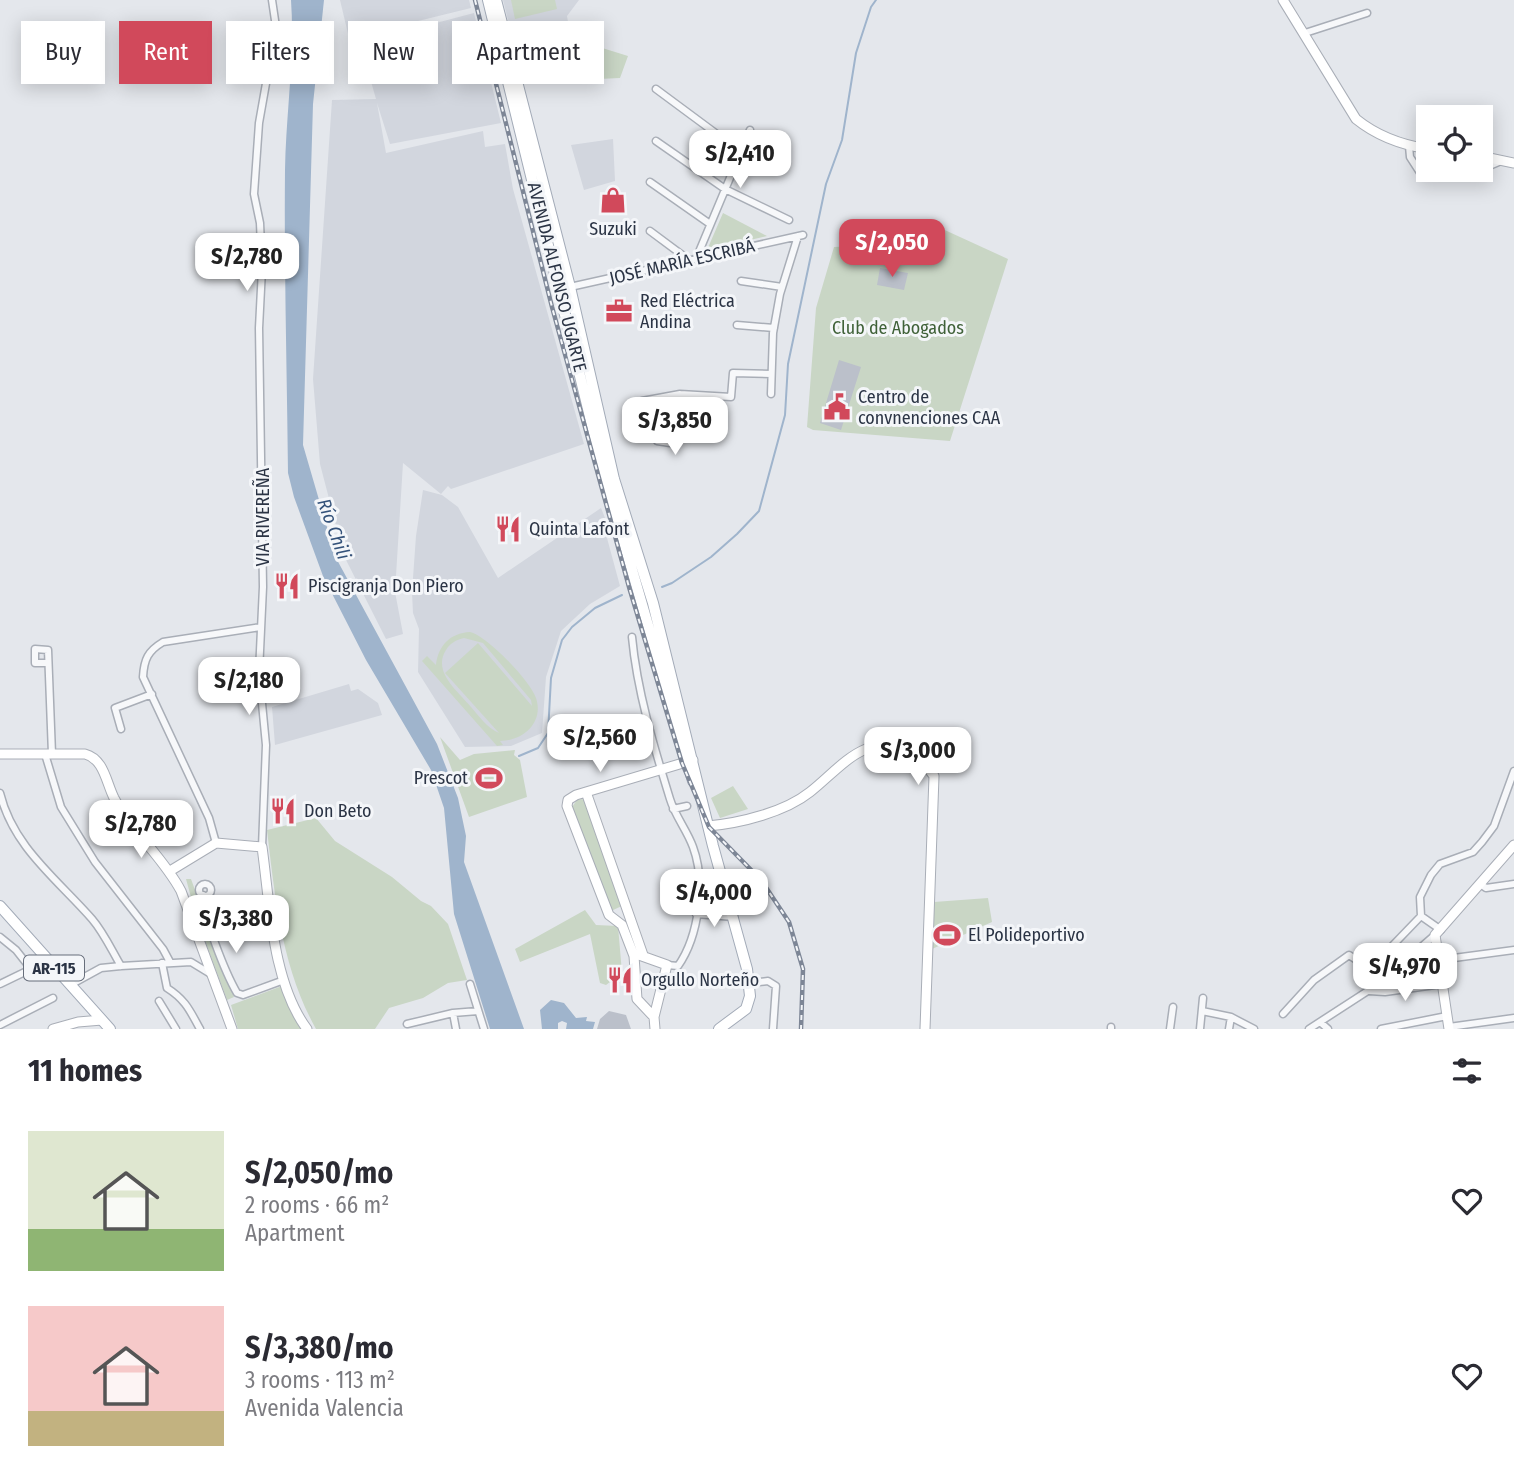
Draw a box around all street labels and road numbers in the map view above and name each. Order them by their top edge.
street label: AVENIDA ALFONSO UGARTE [523,180,591,374]
street label: JOSÉ MARÍA ESCRIBÁ [607,233,757,289]
street label: VIA RIVEREÑA [252,467,274,566]
road number: AR-115 [24,956,84,980]

